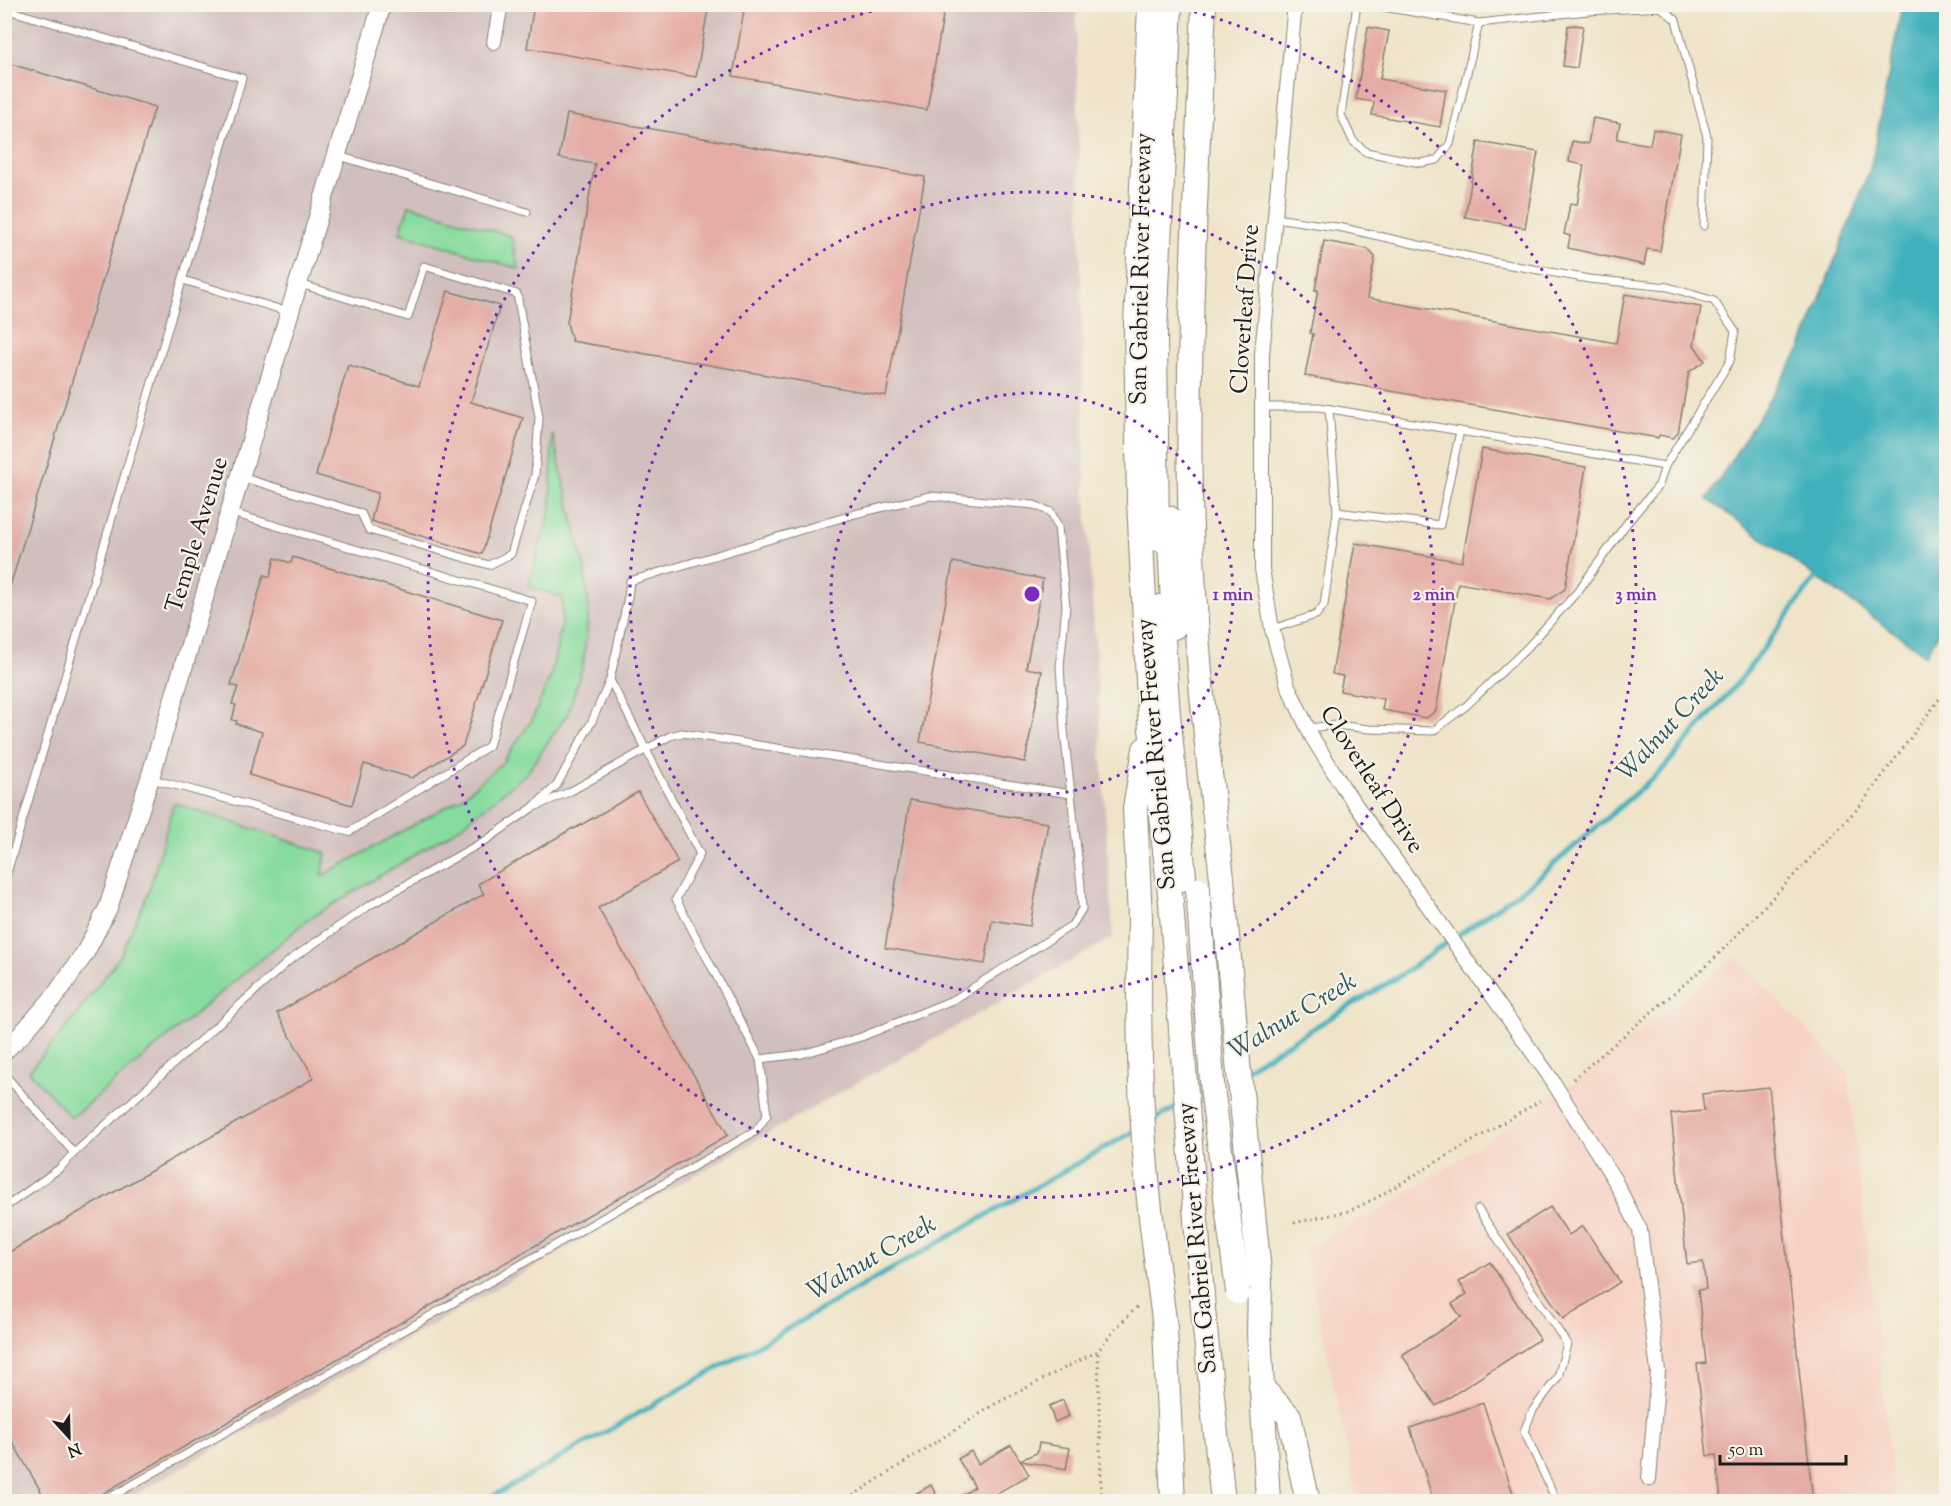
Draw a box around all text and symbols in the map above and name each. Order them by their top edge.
street label: San Gabriel River Freeway [1123,132,1161,406]
street label: Cloverleaf Drive [1223,223,1269,395]
street label: Temple Avenue [158,453,238,617]
text: 1 min [1213,583,1254,609]
text: 2 min [1413,583,1456,609]
text: 3 min [1615,583,1657,609]
centre of rings [1022,584,1042,604]
street label: San Gabriel River Freeway [1128,617,1186,891]
water label: Walnut Creek [1608,660,1734,790]
street label: Cloverleaf Drive [1310,699,1432,861]
water label: Walnut Creek [1222,964,1364,1070]
street label: San Gabriel River Freeway [1169,1101,1227,1375]
water label: Walnut Creek [801,1207,944,1311]
north arrow [39,1407,99,1467]
scale bar [1720,1428,1846,1466]
text: N [63,1436,84,1462]
text: 50 m [1728,1438,1764,1464]

